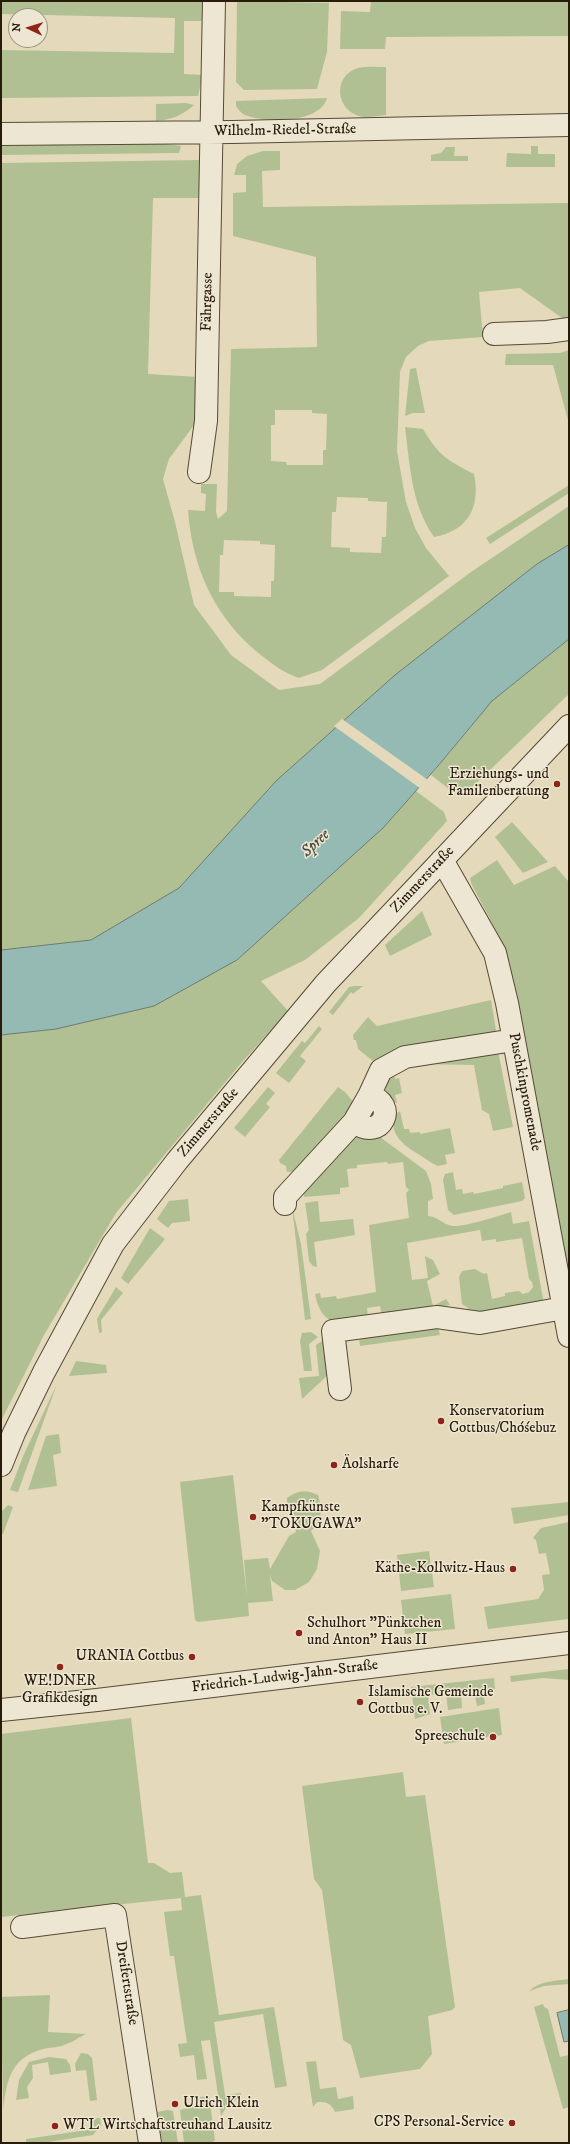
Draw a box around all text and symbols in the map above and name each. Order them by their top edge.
north arrow [8,8,48,48]
text: N [10,22,24,32]
street label: Wilhelm-Riedel-Straße [214,121,356,141]
street label: Fährgasse [198,272,218,332]
place label: Erziehungs- und Familenberatung [448,766,549,801]
marker: Erziehungs- und Familenberatung [552,779,562,789]
water label: Spree [298,826,334,862]
street label: Zimmerstraße [387,843,459,917]
street label: Puschkinpromenade [504,1031,544,1153]
street label: Zimmerstraße [175,1085,243,1161]
place label: Konservatorium Cottbus/Chóśebuz [449,1403,556,1438]
marker: Konservatorium Cottbus/Chóśebuz [436,1416,446,1426]
place label: Äolsharfe [342,1456,399,1474]
marker: Äolsharfe [329,1460,339,1470]
place label: Kampfkünste "TOKUGAWA" [261,1499,362,1534]
marker: Kampfkünste "TOKUGAWA" [248,1512,258,1522]
place label: Käthe-Kollwitz-Haus [375,1560,505,1578]
marker: Käthe-Kollwitz-Haus [508,1564,518,1574]
place label: Schulhort "Pünktchen und Anton" Haus II [307,1615,441,1650]
marker: Schulhort "Pünktchen und Anton" Haus II [294,1628,304,1638]
place label: URANIA Cottbus [75,1648,184,1666]
marker: URANIA Cottbus [187,1652,197,1662]
street label: Friedrich-Ludwig-Jahn-Straße [191,1657,379,1697]
marker: WE!DNER Grafikdesign [55,1662,65,1672]
place label: WE!DNER Grafikdesign [22,1673,98,1708]
place label: Islamische Gemeinde Cottbus e. V. [368,1684,493,1719]
marker: Islamische Gemeinde Cottbus e. V. [355,1697,365,1707]
place label: Spreeschule [415,1728,485,1746]
marker: Spreeschule [488,1732,498,1742]
street label: Dreifertstraße [110,1940,142,2026]
place label: Ulrich Klein [183,2095,259,2113]
marker: Ulrich Klein [170,2099,180,2109]
place label: CPS Personal-Service [374,2114,504,2132]
place label: WTL Wirtschaftstreuhand Lausitz [63,2117,272,2135]
marker: CPS Personal-Service [507,2118,517,2128]
marker: WTL Wirtschaftstreuhand Lausitz [50,2121,60,2131]

